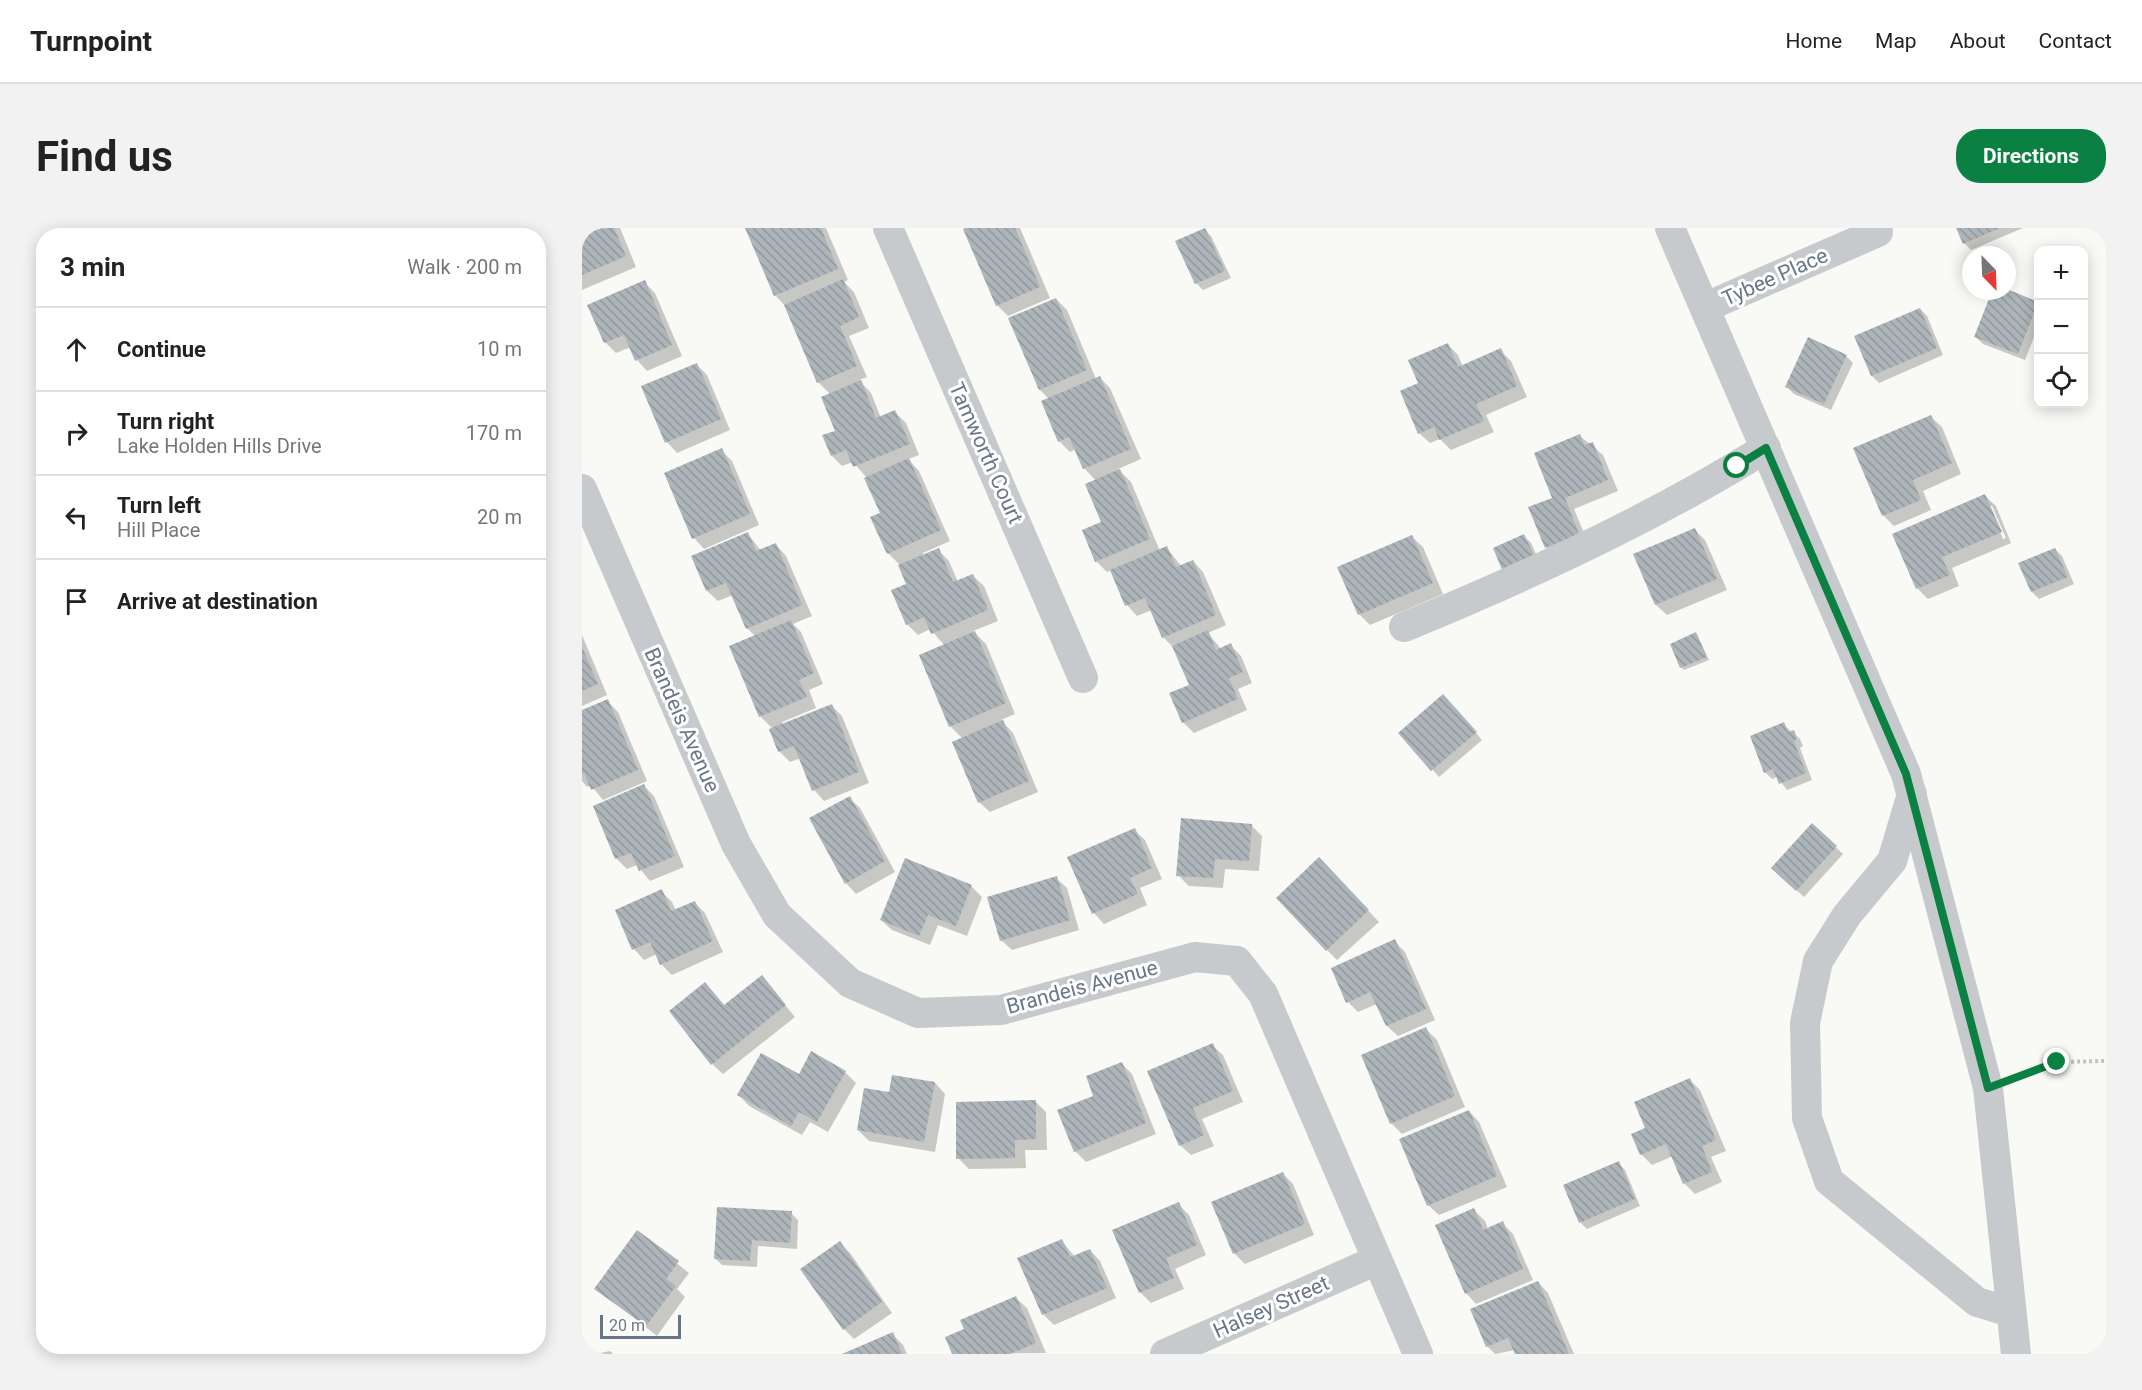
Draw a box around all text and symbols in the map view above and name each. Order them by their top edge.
text: Turnpoint [30,25,152,58]
text: Home [1786,29,1842,53]
text: Map [1875,29,1917,53]
text: About [1950,29,2006,53]
text: Contact [2039,29,2112,53]
button: Directions [1956,129,2106,183]
text: Find us [36,132,173,181]
street label: Tybee Place [1719,243,1831,311]
north arrow [1962,246,2016,300]
map controls [2034,246,2088,408]
button: + [2034,246,2088,300]
text: 3 min [60,252,125,282]
text: Walk · 200 m [407,255,522,279]
button: − [2034,300,2088,354]
icon: ahead [60,333,93,366]
text: Continue [117,337,206,362]
text: 10 m [477,337,522,361]
button: locate [2034,354,2088,408]
street label: Tamworth Court [944,379,1028,527]
text: Turn right [117,409,214,434]
icon: right [60,417,93,450]
text: 170 m [466,421,522,445]
text: Lake Holden Hills Drive [117,434,322,458]
route start [1723,452,1749,478]
text: Turn left [117,493,201,518]
icon: left [60,501,93,534]
text: 20 m [477,505,522,529]
text: Hill Place [117,518,200,542]
icon: arrive [60,585,93,618]
text: Arrive at destination [117,589,318,614]
street label: Brandeis Avenue [639,644,725,796]
street label: Brandeis Avenue [1004,955,1160,1019]
route end [2043,1048,2069,1074]
street label: Halsey Street [1210,1271,1333,1343]
scale bar [600,1312,681,1340]
text: 20 m [609,1316,645,1335]

